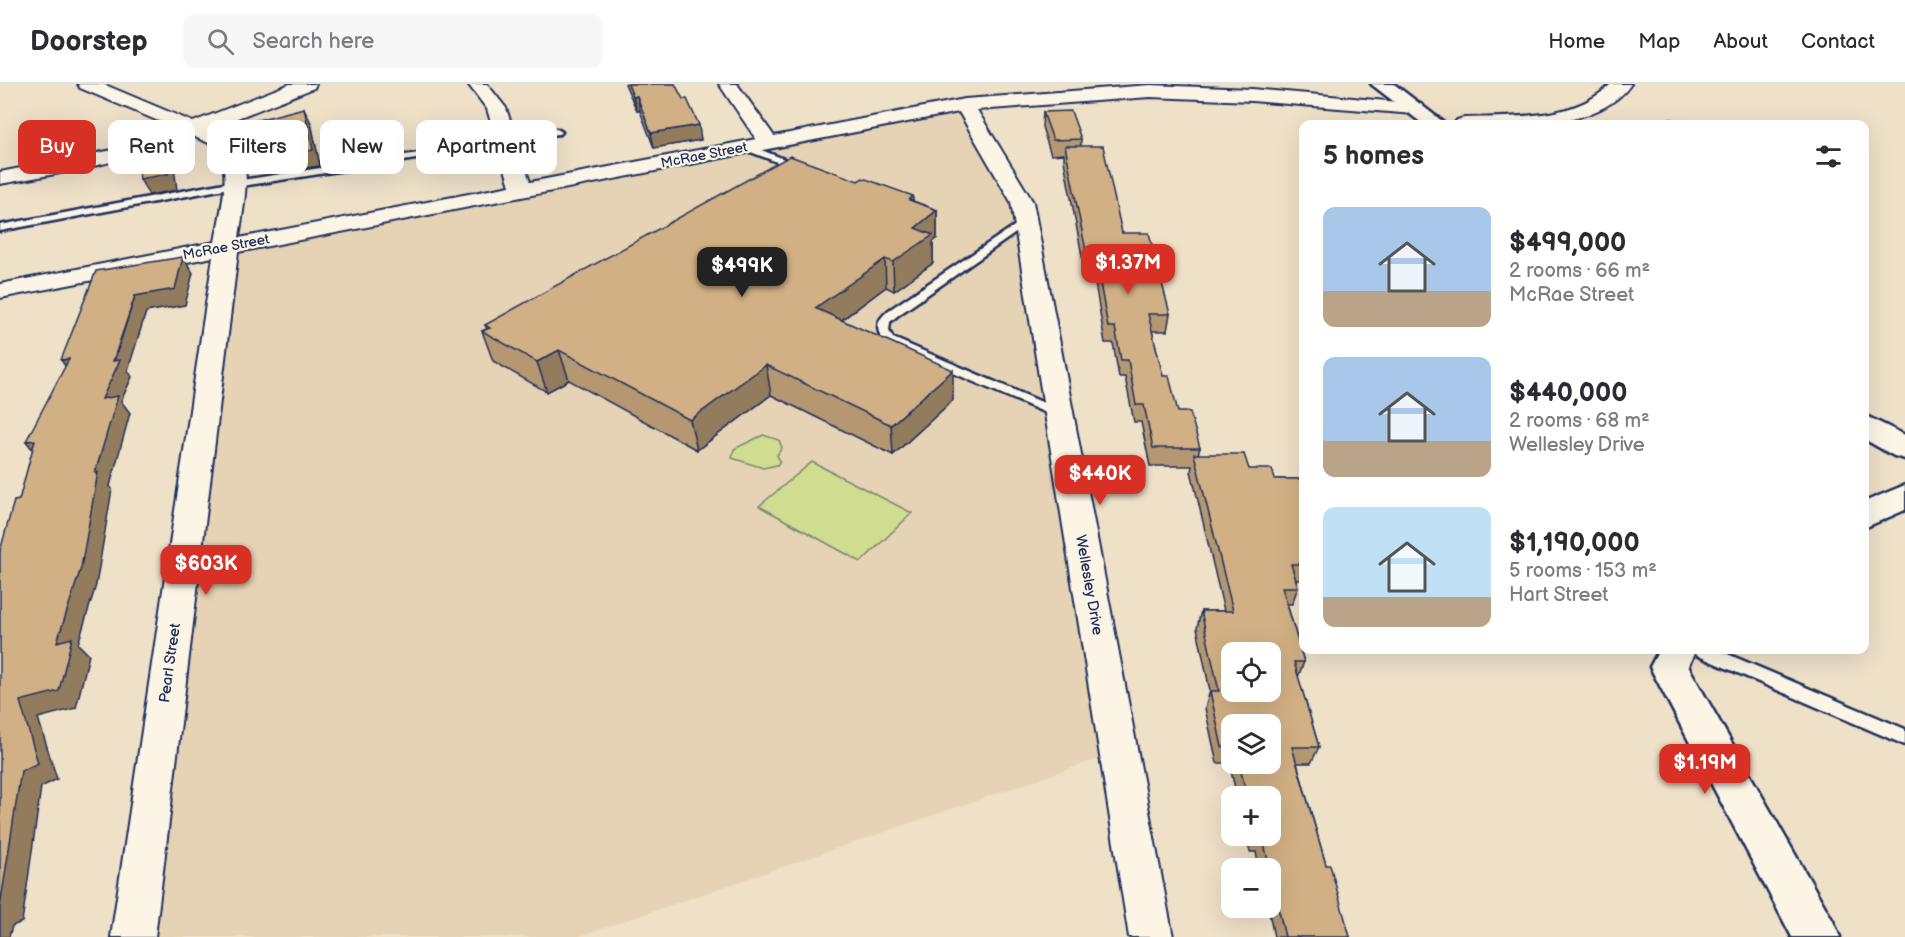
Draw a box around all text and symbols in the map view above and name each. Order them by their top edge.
search box [183,14,603,68]
text: Doorstep [30,25,147,58]
icon: search [204,25,237,58]
text: Search here [252,28,374,55]
text: Home [1548,29,1605,54]
text: Map [1638,29,1680,54]
text: About [1713,29,1768,54]
text: Contact [1801,29,1875,54]
chip: Buy [18,120,96,174]
chip: Rent [108,120,195,174]
chip: Filters [207,120,308,174]
chip: New [320,120,404,174]
chip: Apartment [416,120,557,174]
street label: McRae Street [659,138,749,172]
icon: filters [1812,140,1845,173]
text: 5 homes [1323,141,1424,172]
text: $499,000 [1509,228,1626,259]
street label: McRae Street [181,230,271,264]
icon: home [1371,231,1443,303]
pin: $1.37M [1079,244,1177,295]
pin: $499K [700,247,784,298]
text: $1.37M [1095,251,1161,275]
text: $499K [711,254,773,278]
text: 2 rooms · 66 m² [1509,259,1650,283]
text: McRae Street [1509,283,1634,307]
text: $440,000 [1509,378,1627,409]
icon: home [1371,381,1443,453]
text: 2 rooms · 68 m² [1509,409,1650,433]
text: Wellesley Drive [1509,433,1645,457]
pin: $440K [1058,455,1142,506]
text: $440K [1069,462,1131,486]
text: $1,190,000 [1509,528,1640,559]
icon: home [1371,531,1443,603]
street label: Wellesley Drive [1071,533,1107,637]
pin: $603K [164,545,248,596]
text: $603K [174,552,238,576]
text: 5 rooms · 153 m² [1509,559,1657,583]
text: Hart Street [1509,583,1608,607]
street label: Pearl Street [155,622,185,704]
map controls [1221,642,1281,918]
button: locate [1221,642,1281,702]
button: layers [1221,714,1281,774]
pin: $1.19M [1656,744,1754,795]
text: $1.19M [1673,751,1737,775]
button: + [1221,786,1281,846]
button: − [1221,858,1281,918]

